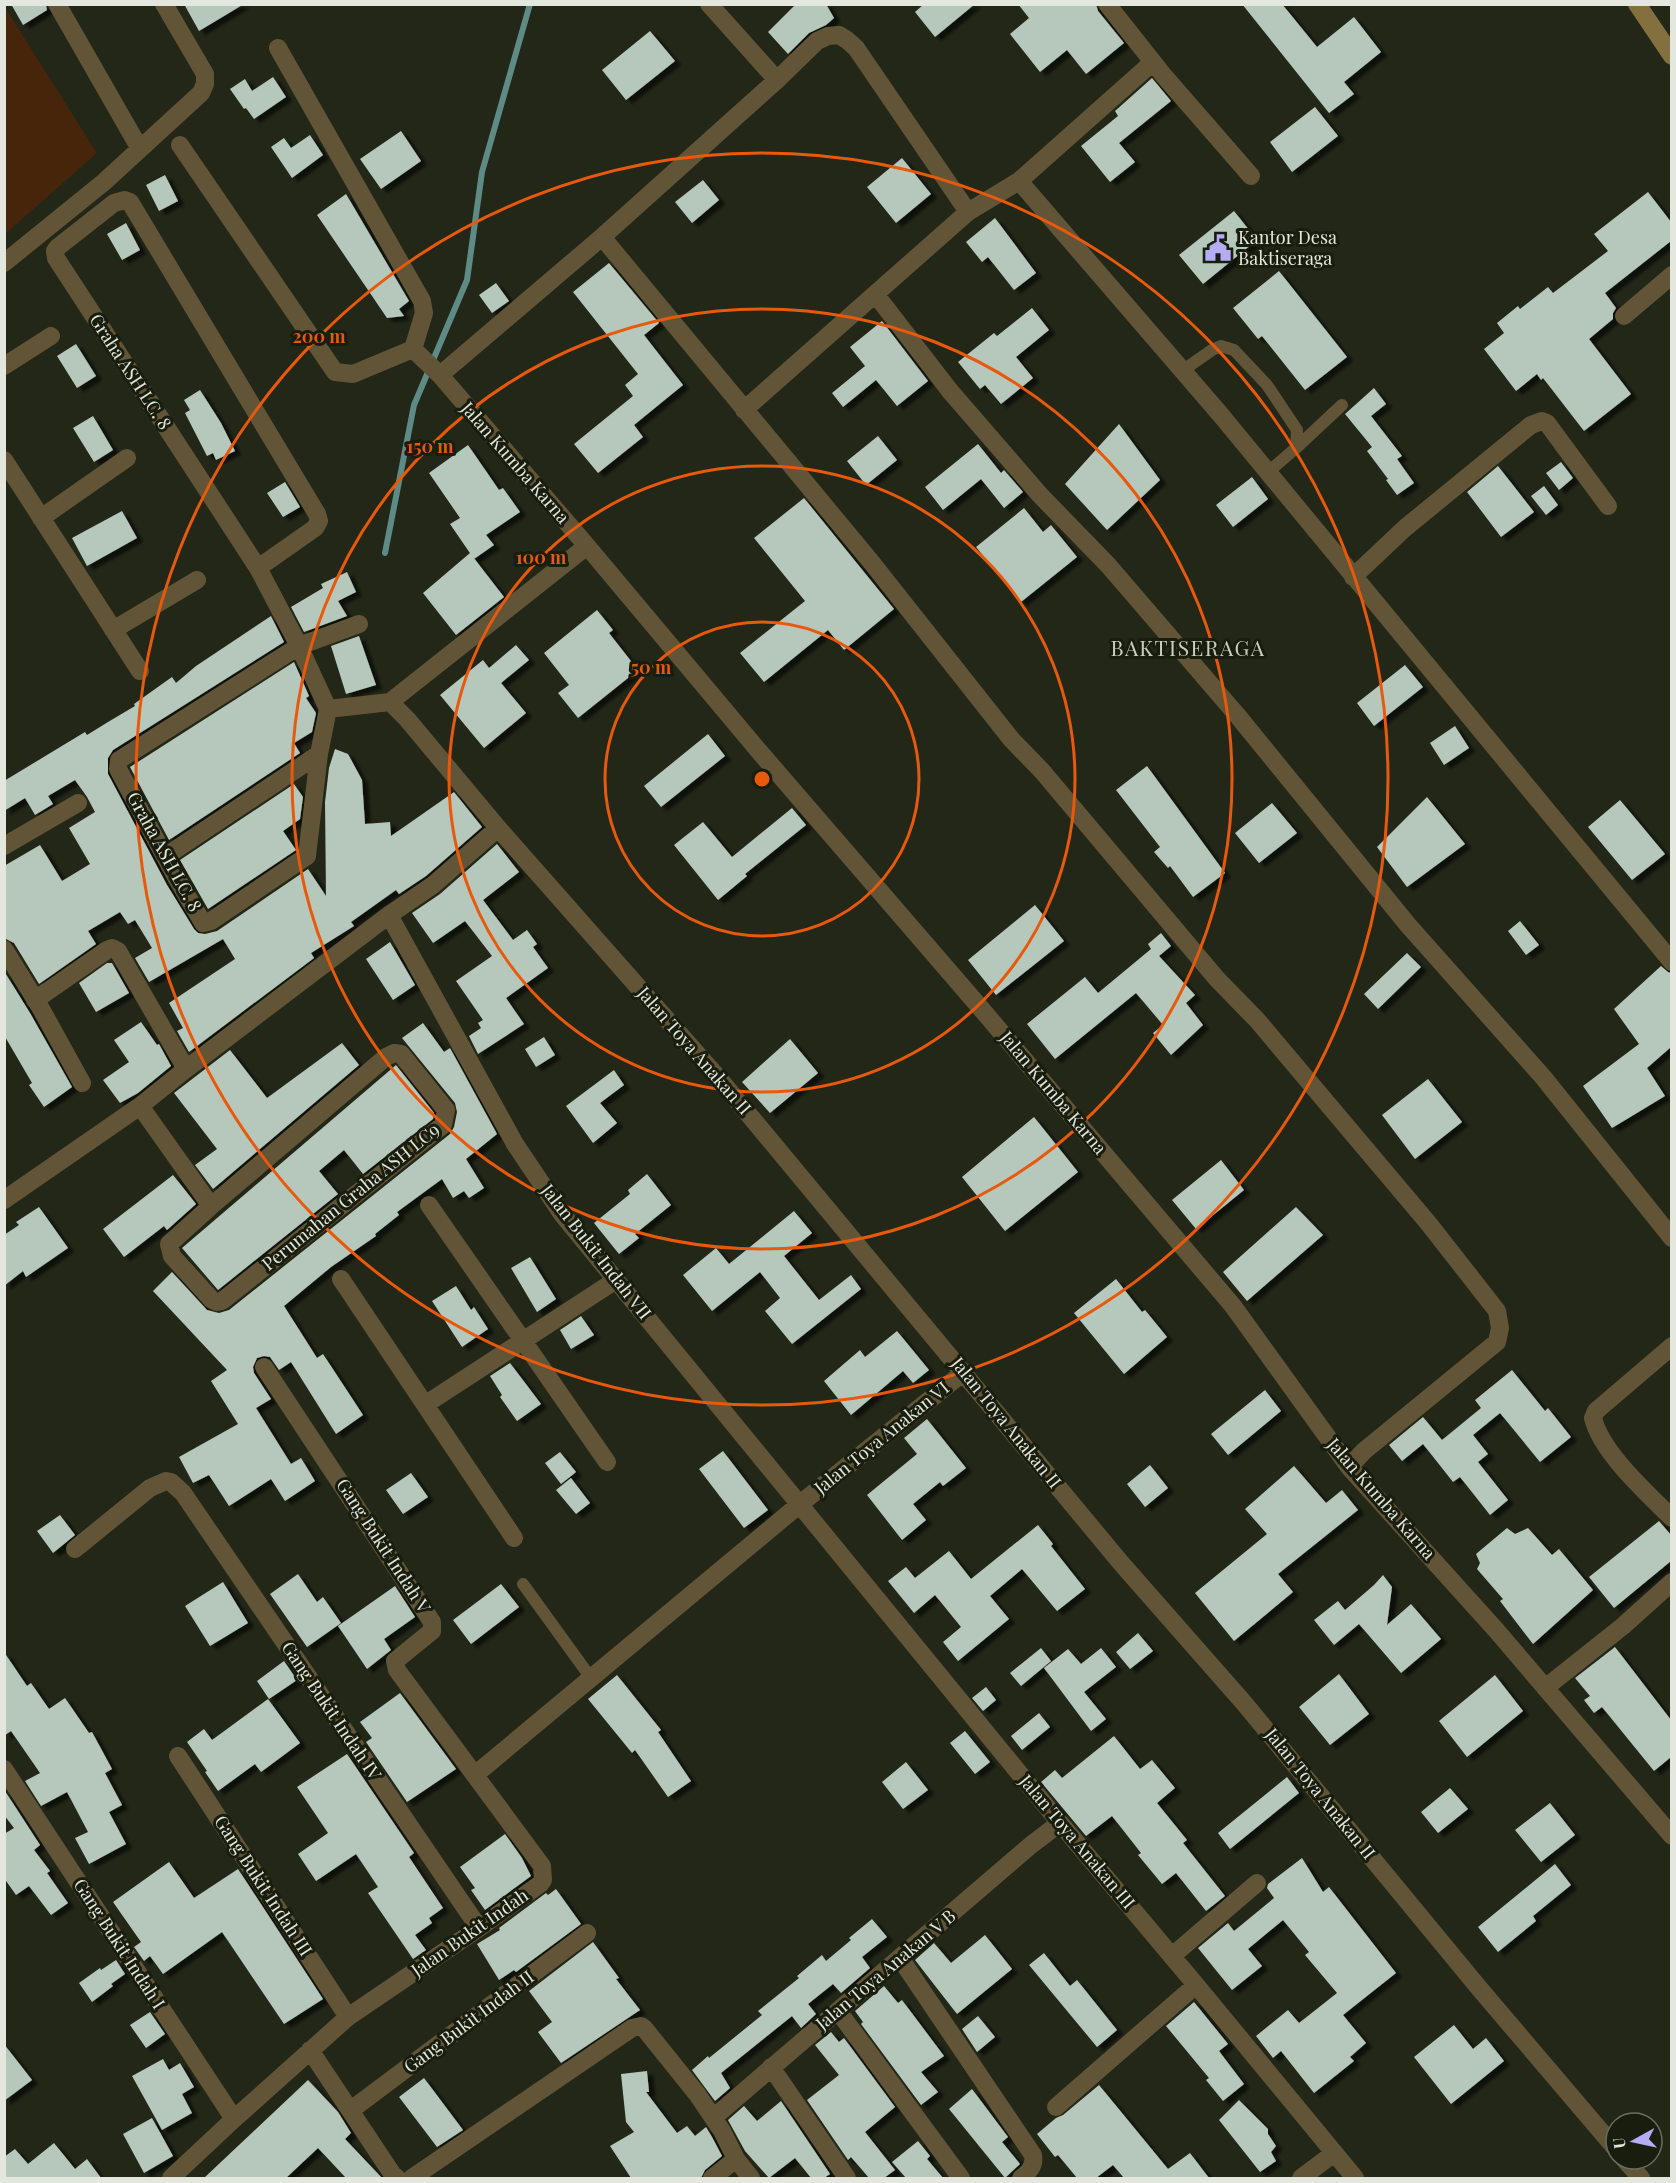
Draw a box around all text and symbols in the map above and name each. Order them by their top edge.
place label: Kantor Desa Baktiseraga [1238,225,1337,270]
public building icon: Kantor Desa Baktiseraga [1203,233,1233,263]
street label: Graha ASH LC. 8 [84,309,177,434]
text: 200 m [292,324,346,348]
street label: Jalan Kumba Karna [456,396,575,528]
text: 150 m [406,434,454,458]
text: 100 m [516,545,567,569]
district label: BAKTISERAGA [1111,633,1265,661]
text: 50 m [631,655,672,679]
centre of rings [752,769,772,789]
street label: Graha ASH LC. 8 [122,787,208,916]
street label: Jalan Toya Anakan II [632,981,757,1119]
street label: Jalan Kumba Karna [994,1025,1112,1159]
street label: Perumahan Graha ASH LC9 [257,1117,444,1275]
street label: Jalan Bukit Indah VII [536,1178,657,1324]
street label: Jalan Toya Anakan II [946,1351,1067,1493]
street label: Jalan Toya Anakan VI [808,1375,954,1500]
street label: Jalan Kumba Karna [1322,1432,1441,1564]
street label: Gang Bukit Indah V [331,1474,437,1618]
street label: Gang Bukit Indah IV [277,1636,388,1785]
street label: Jalan Toya Anakan II [1260,1722,1381,1864]
street label: Jalan Toya Anakan III [1014,1768,1141,1914]
street label: Gang Bukit Indah III [209,1811,318,1960]
street label: Gang Bukit Indah I [69,1874,171,2013]
street label: Jalan Bukit Indah [405,1883,533,1982]
street label: Jalan Toya Anakan V B [810,1904,960,2036]
street label: Gang Bukit Indah II [398,1964,538,2078]
north arrow [1604,2111,1664,2171]
text: U [1607,2136,1630,2150]

